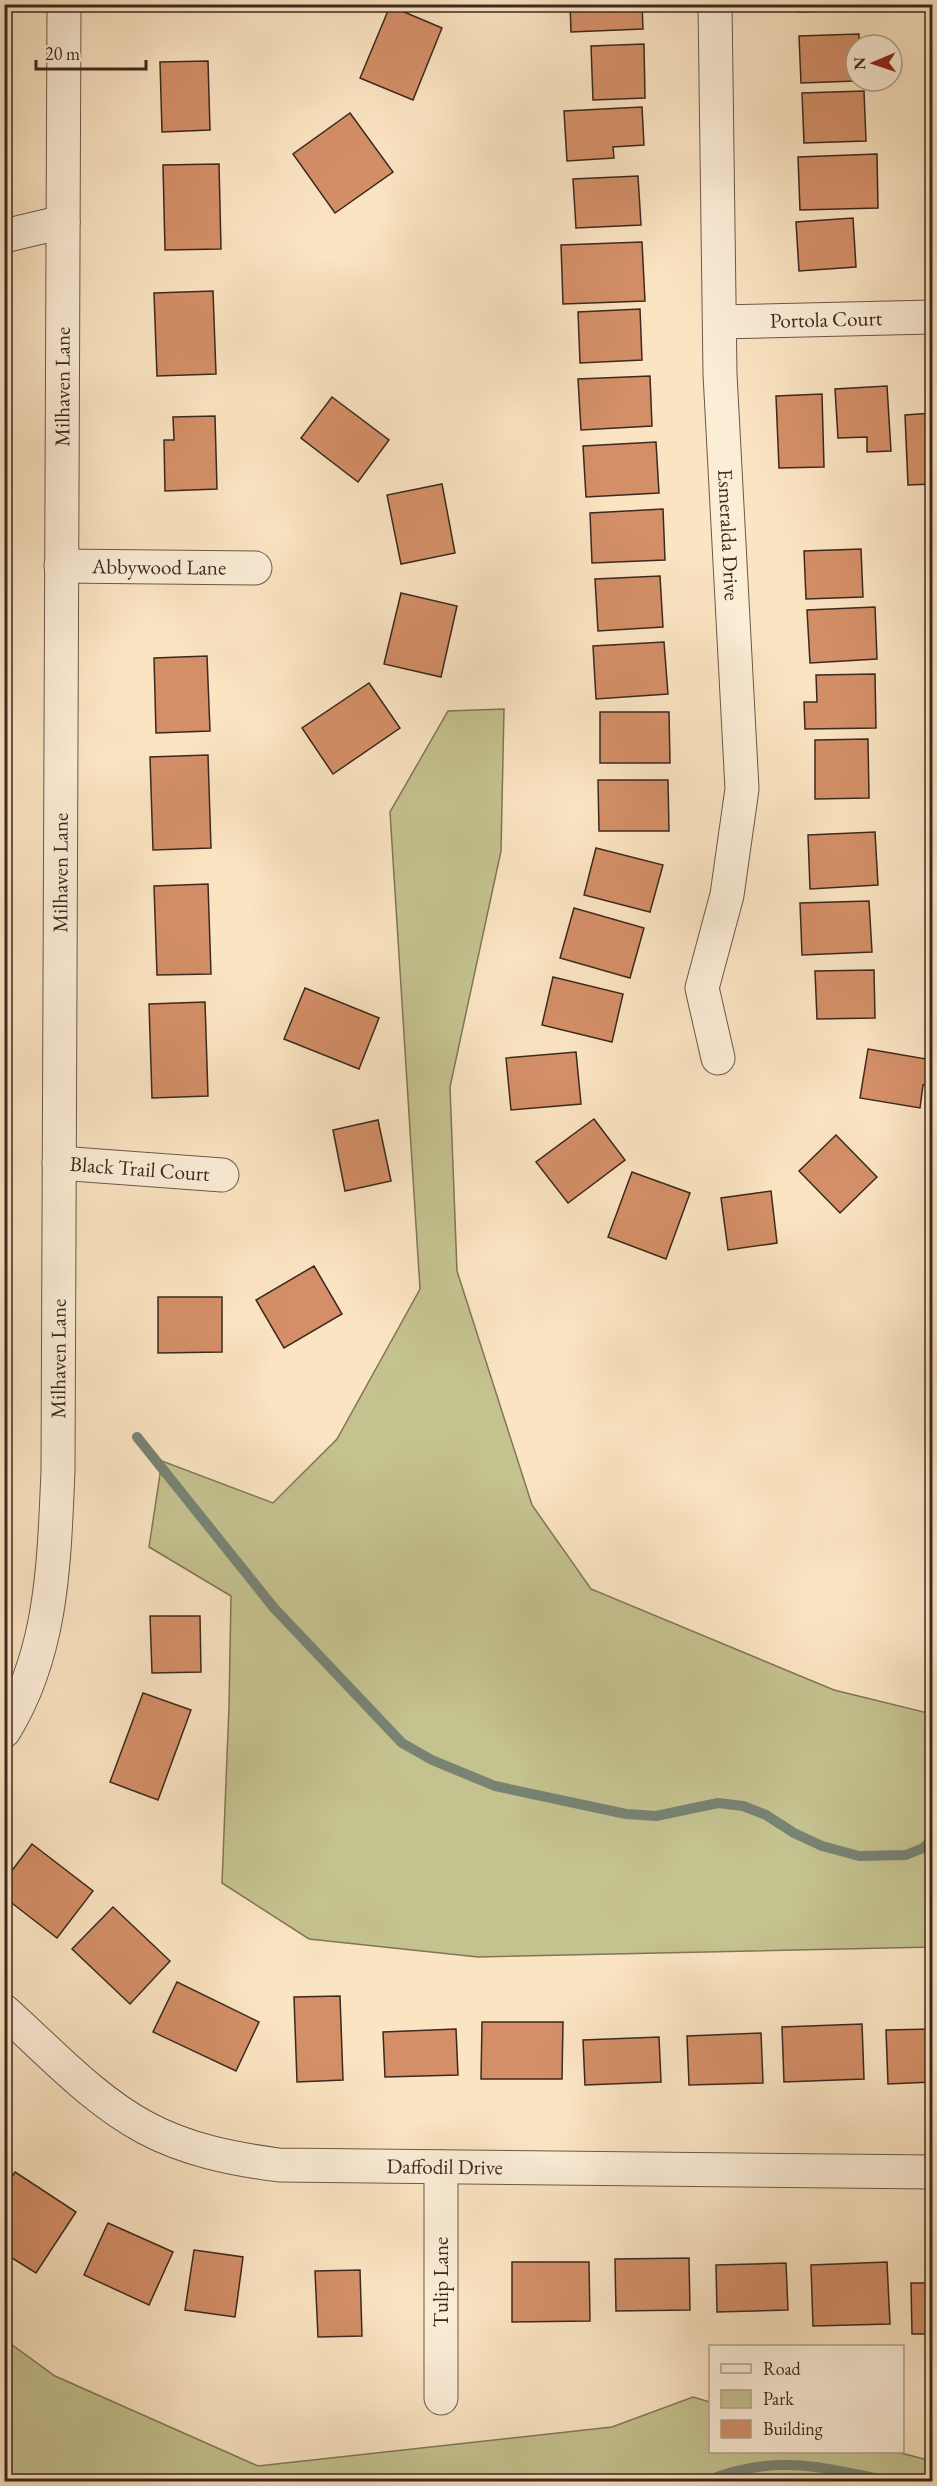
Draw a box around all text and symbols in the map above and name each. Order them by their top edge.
scale bar [36,33,146,71]
north arrow [844,33,904,93]
text: 20 m [45,42,80,65]
text: N [849,57,870,70]
street label: Portola Court [769,304,883,334]
street label: Milhaven Lane [48,327,76,447]
street label: Esmeralda Drive [712,468,746,601]
street label: Abbywood Lane [91,552,226,581]
street label: Milhaven Lane [46,813,74,933]
street label: Black Trail Court [69,1150,211,1187]
street label: Milhaven Lane [44,1299,72,1419]
street label: Daffodil Drive [386,2152,503,2180]
street label: Tulip Lane [427,2237,454,2327]
legend [709,2345,904,2453]
text: Road [763,2357,802,2380]
text: Park [763,2387,794,2410]
text: Building [763,2417,823,2440]

